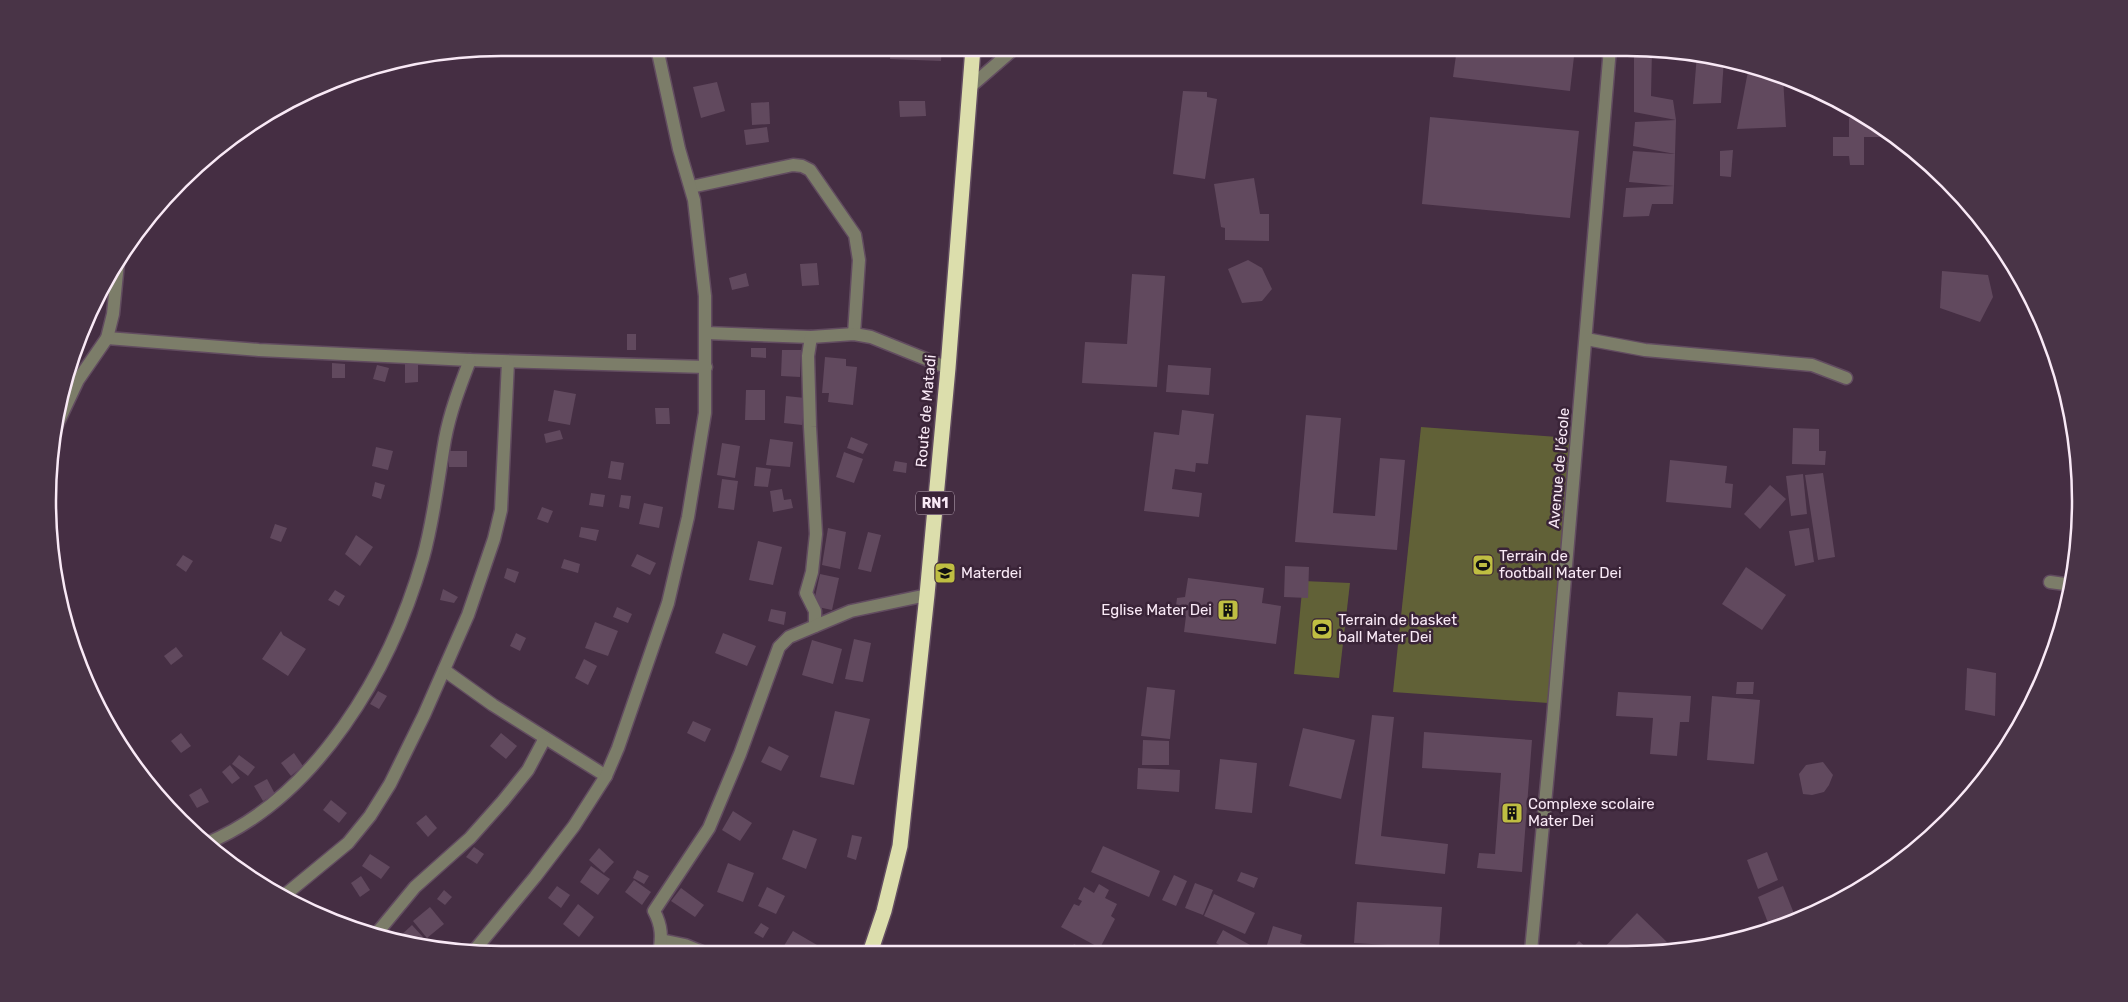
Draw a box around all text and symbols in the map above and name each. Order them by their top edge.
street label: Route de Matadi [912,354,940,468]
street label: Avenue de l'école [1545,407,1573,529]
road number: RN1 [916,492,954,514]
place label: Terrain de football Mater Dei [1499,547,1622,582]
sports icon: Terrain de football Mater Dei [1471,553,1495,577]
school or university icon: Materdei [933,561,957,585]
place label: Materdei [961,564,1022,582]
building icon: Eglise Mater Dei [1216,598,1240,622]
place label: Eglise Mater Dei [1101,601,1212,619]
place label: Terrain de basket ball Mater Dei [1338,611,1457,646]
sports icon: Terrain de basket ball Mater Dei [1310,617,1334,641]
place label: Complexe scolaire Mater Dei [1528,795,1655,830]
building icon: Complexe scolaire Mater Dei [1500,801,1524,825]

